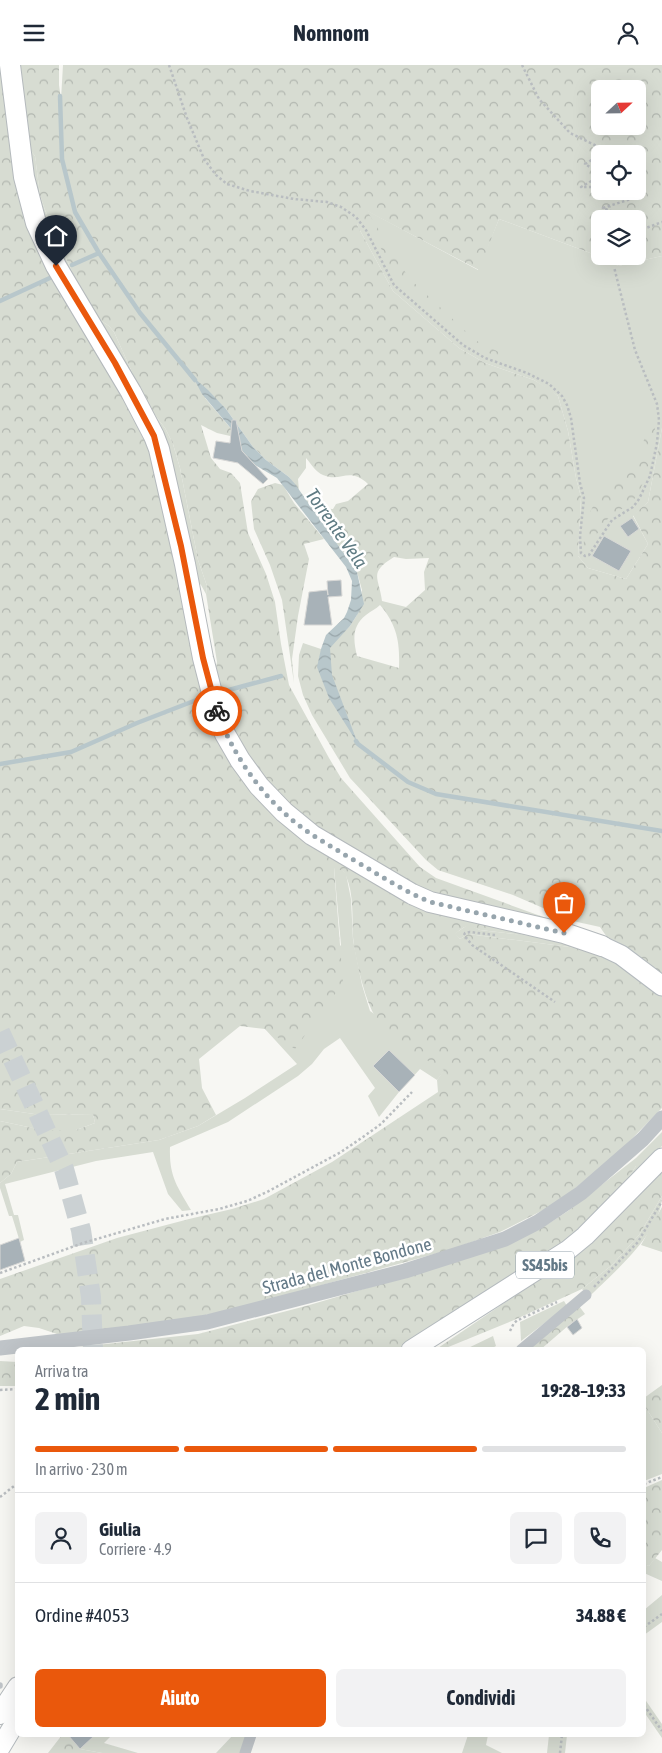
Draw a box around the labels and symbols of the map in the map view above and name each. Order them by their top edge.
north arrow [591,80,646,135]
pin [35,215,77,266]
water label: Torrente Vela [302,484,373,572]
courier [192,686,242,736]
pin [543,882,585,933]
street label: Strada del Monte Bondone [260,1233,434,1298]
road number: SS45bis [516,1251,574,1279]

